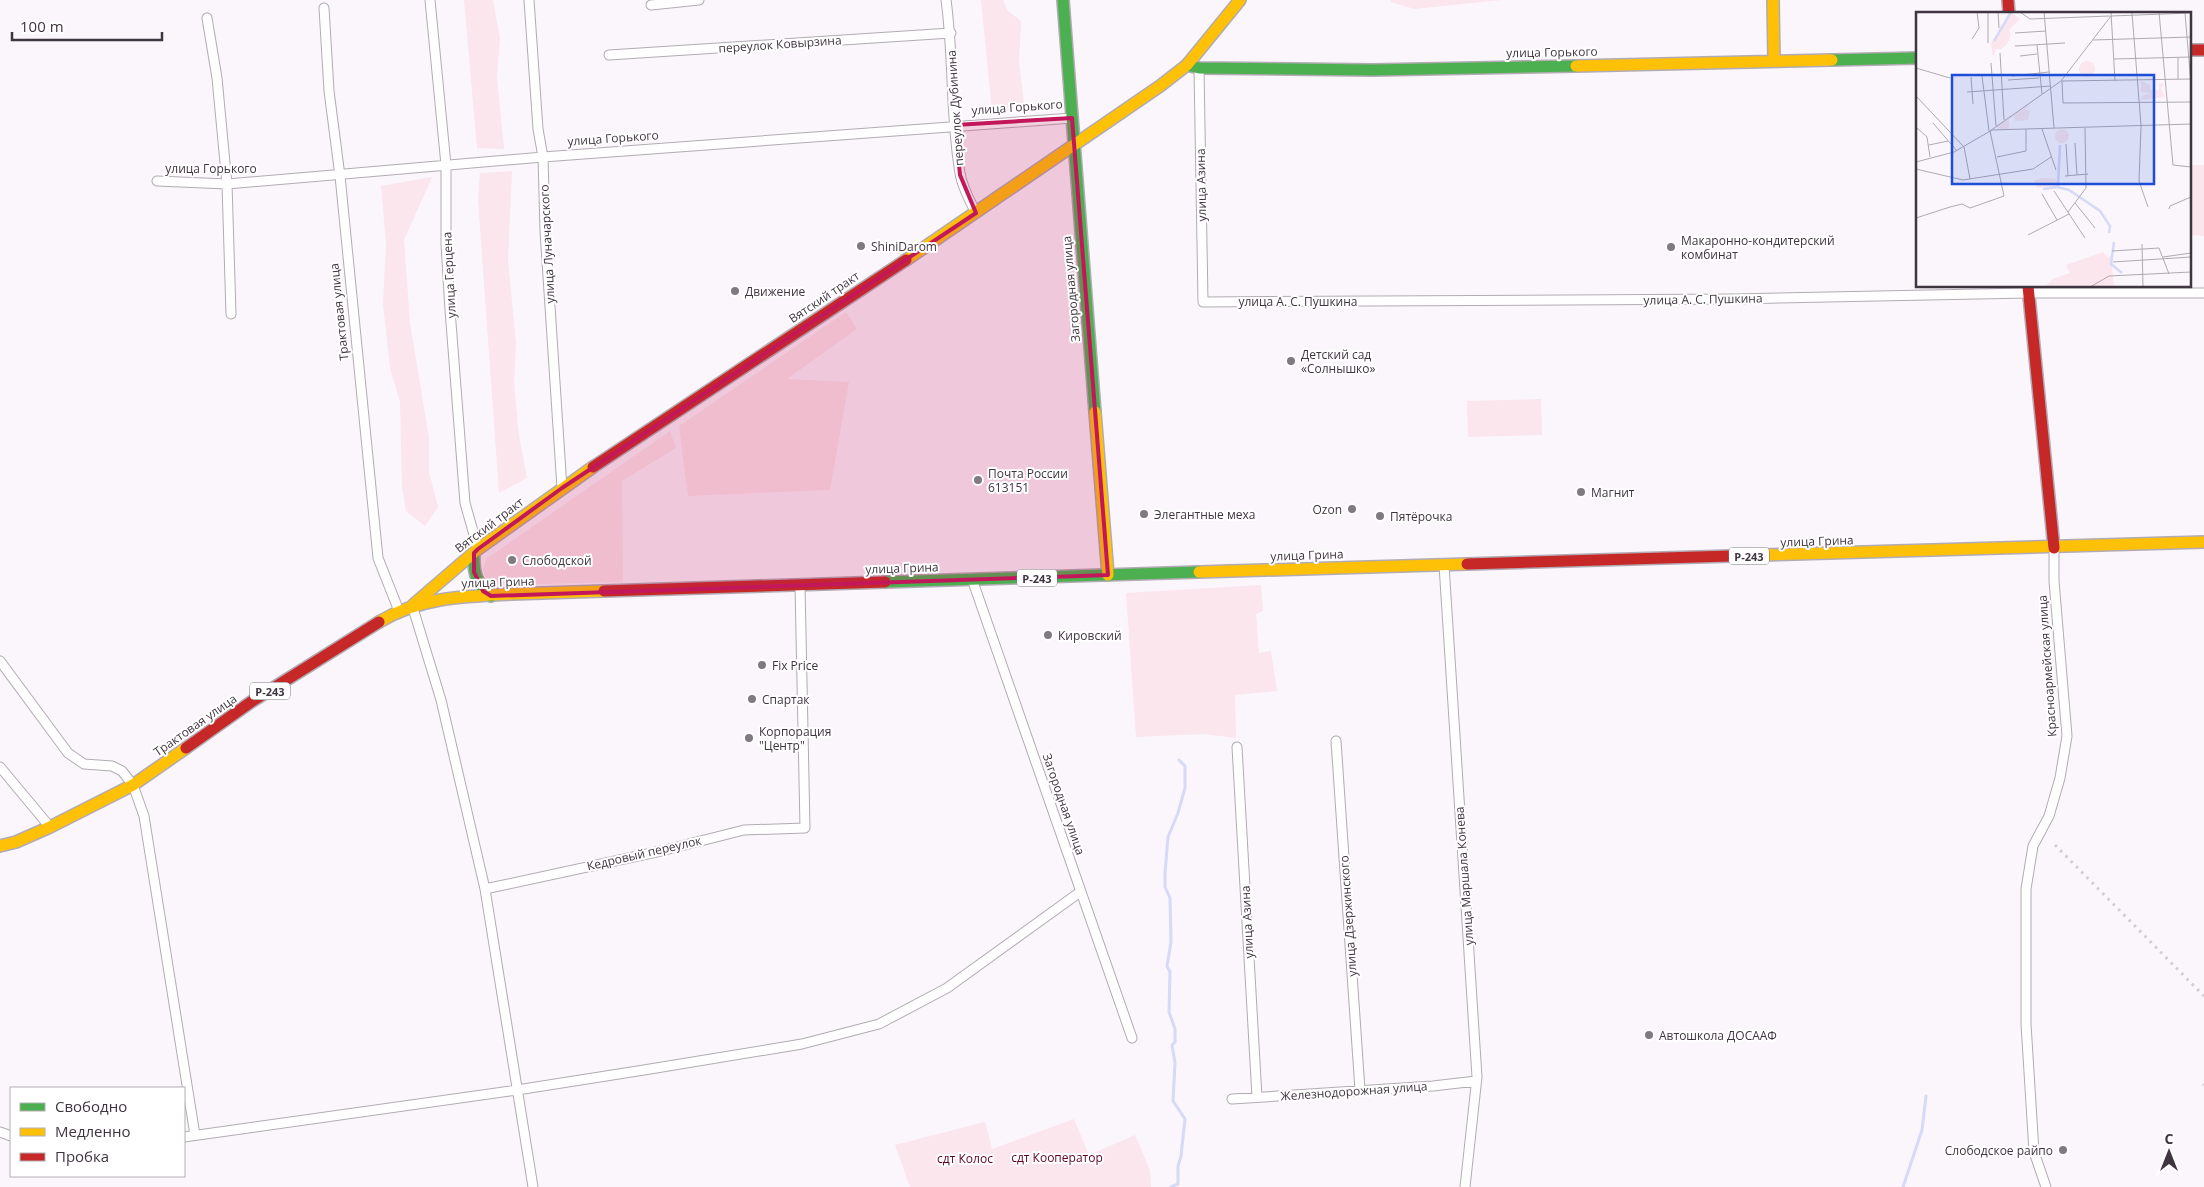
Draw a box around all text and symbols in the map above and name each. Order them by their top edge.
scale bar [12,10,162,42]
inset map [1916,12,2192,288]
text: 100 m [20,16,64,36]
street label: переулок Ковырзина [718,31,842,57]
street label: улица Горького [1506,43,1598,61]
street label: переулок Дубинина [942,49,968,167]
street label: улица Горького [971,95,1063,119]
street label: улица Горького [567,126,659,150]
street label: улица Азина [1192,148,1210,222]
street label: улица Горького [165,160,257,177]
street label: улица Луначарского [535,184,559,304]
street label: улица Герцена [438,231,460,319]
place label: Макаронно-кондитерский комбинат [1681,232,1835,263]
street label: Загородная улица [1058,235,1084,343]
place label: ShiniDarom [871,238,937,255]
marker: ShiniDarom [855,240,867,252]
marker: Макаронно-кондитерский комбинат [1665,241,1677,253]
street label: Трактовая улица [325,263,353,361]
street label: Вятский тракт [785,267,863,327]
place label: Движение [745,283,806,300]
marker: Движение [729,285,741,297]
street label: улица А. С. Пушкина [1643,289,1763,309]
street label: улица А. С. Пушкина [1238,293,1358,310]
place label: Детский сад «Солнышко» [1301,346,1375,377]
marker: Детский сад «Солнышко» [1285,355,1297,367]
place label: Почта России 613151 [988,465,1068,496]
marker: Почта России 613151 [972,474,984,486]
place label: Магнит [1591,484,1635,501]
marker: Магнит [1575,486,1587,498]
street label: Вятский тракт [451,493,527,556]
place label: Ozon [1312,501,1342,518]
marker: Ozon [1346,503,1358,515]
place label: Элегантные меха [1154,506,1255,523]
marker: Элегантные меха [1138,508,1150,520]
place label: Пятёрочка [1390,508,1452,525]
marker: Пятёрочка [1374,510,1386,522]
street label: улица Грина [1780,531,1854,551]
street label: улица Грина [1270,545,1344,565]
road number: Р-243 [1729,548,1769,564]
place label: Слободской [522,552,592,569]
marker: Слободской [506,554,518,566]
street label: улица Грина [865,558,939,578]
road number: Р-243 [1017,570,1057,586]
street label: улица Грина [461,572,535,592]
street label: Красноармейская улица [2034,595,2060,737]
place label: Кировский [1058,627,1122,644]
marker: Кировский [1042,629,1054,641]
place label: Fix Price [772,657,819,674]
marker: Fix Price [756,659,768,671]
road number: Р-243 [250,682,290,699]
street label: Трактовая улица [150,690,240,760]
place label: Спартак [762,691,810,708]
marker: Спартак [746,693,758,705]
place label: Корпорация "Центр" [759,723,831,754]
marker: Корпорация "Центр" [743,732,755,744]
street label: Загородная улица [1039,751,1089,857]
street label: улица Маршала Конева [1451,806,1477,946]
street label: Кедровый переулок [585,831,704,874]
street label: улица Дзержинского [1335,855,1361,977]
street label: улица Азина [1237,885,1257,959]
place label: Автошкола ДОСААФ [1659,1027,1777,1044]
marker: Автошкола ДОСААФ [1643,1029,1655,1041]
street label: Железнодорожная улица [1280,1077,1428,1105]
legend [10,1087,185,1177]
text: Свободно [55,1096,127,1116]
text: Медленно [55,1121,131,1141]
north arrow [2144,1127,2194,1177]
text: С [2165,1129,2174,1148]
place label: Слободское райпо [1945,1142,2053,1159]
marker: Слободское райпо [2057,1144,2069,1156]
text: Пробка [55,1146,109,1166]
park label: сдт Кооператор [1011,1149,1103,1166]
park label: сдт Колос [937,1150,993,1167]

